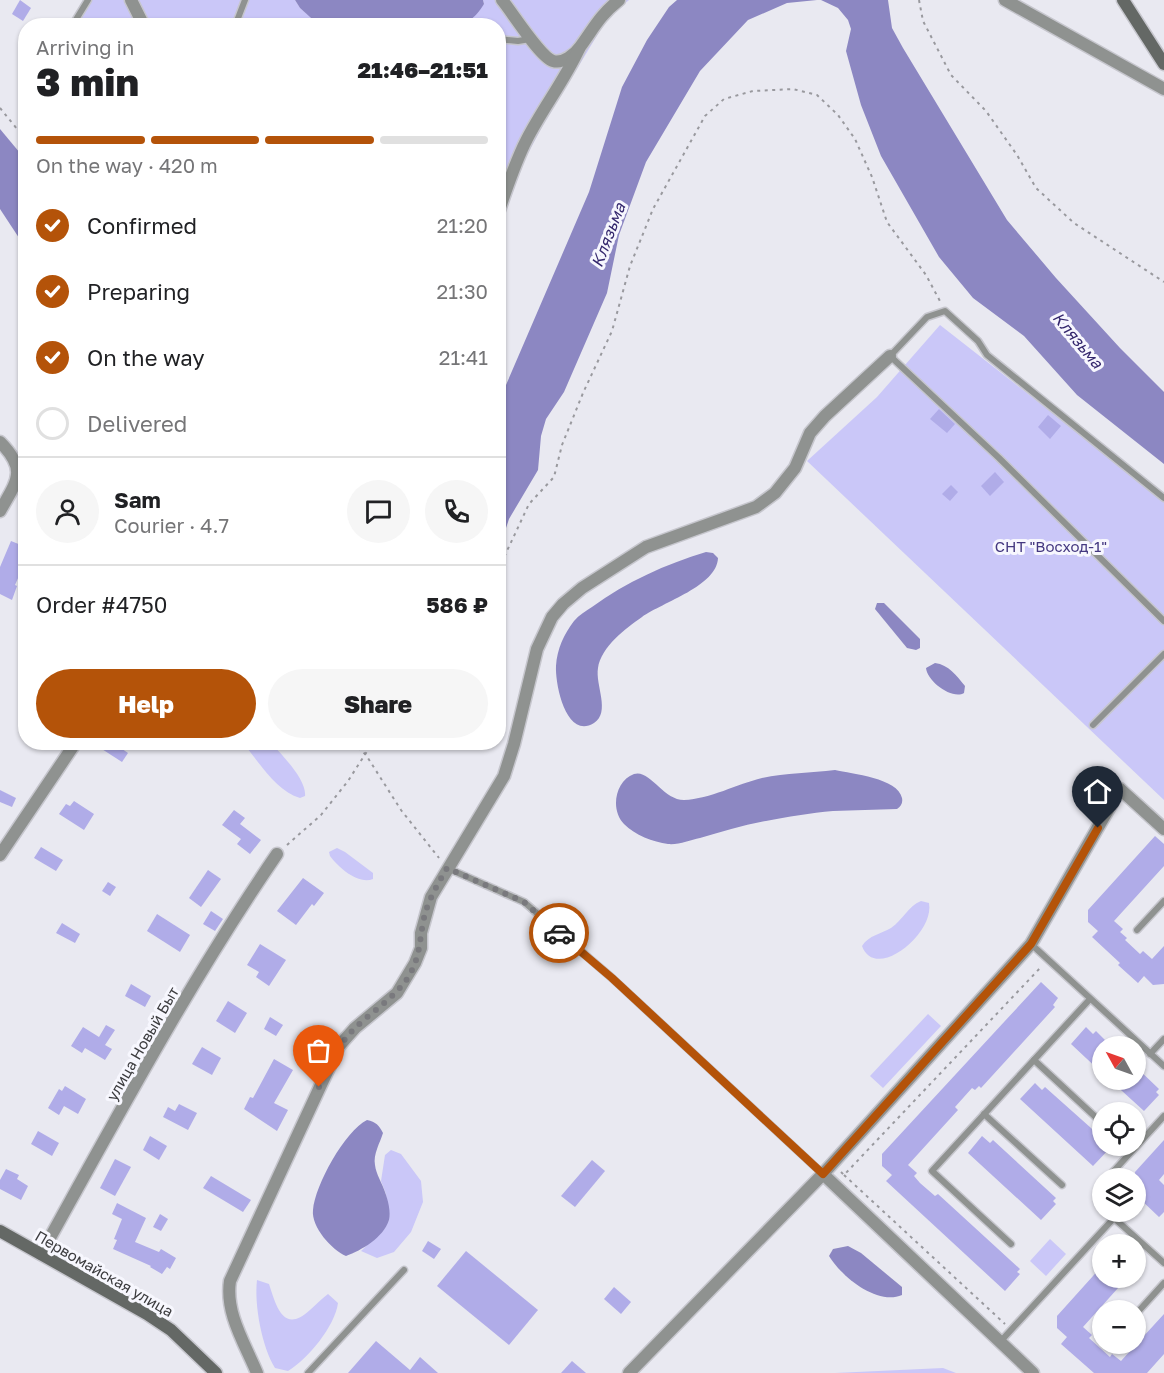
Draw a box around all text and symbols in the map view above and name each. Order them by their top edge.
text: Arriving in [36,35,134,59]
text: 21:46–21:51 [357,56,488,83]
text: 3 min [36,58,139,105]
text: On the way · 420 m [36,153,218,177]
water label: Клязьма [587,199,630,270]
icon: check [36,209,69,242]
text: Confirmed [87,212,197,239]
text: 21:20 [437,213,488,237]
icon: check [36,275,69,308]
text: Preparing [87,278,190,305]
text: 21:30 [437,279,488,303]
water label: Клязьма [1049,308,1108,373]
icon: check [36,341,69,374]
text: On the way [87,344,205,371]
text: 21:41 [439,345,488,369]
text: Delivered [87,410,187,437]
button: person [36,480,99,543]
button: chat [347,480,410,543]
button: phone [425,480,488,543]
text: Sam [114,486,161,513]
text: Courier · 4.7 [114,513,229,537]
park label: СНТ "Восход-1" [995,537,1107,555]
text: Order #4750 [36,591,167,618]
text: 586 ₽ [426,591,488,618]
button: Help [36,669,256,738]
button: Share [268,669,488,738]
pin [1072,766,1123,828]
icon: home [1081,775,1114,808]
courier [529,903,589,963]
icon: car [543,917,576,950]
street label: улица Новый Быт [102,983,182,1104]
pin [293,1025,344,1087]
icon: bag [302,1034,335,1067]
north arrow [1092,1036,1146,1090]
map controls [1092,1036,1146,1354]
button: locate [1092,1102,1146,1156]
button: layers [1092,1168,1146,1222]
street label: Первомайская улица [32,1226,177,1320]
button: + [1092,1234,1146,1288]
button: − [1092,1300,1146,1354]

